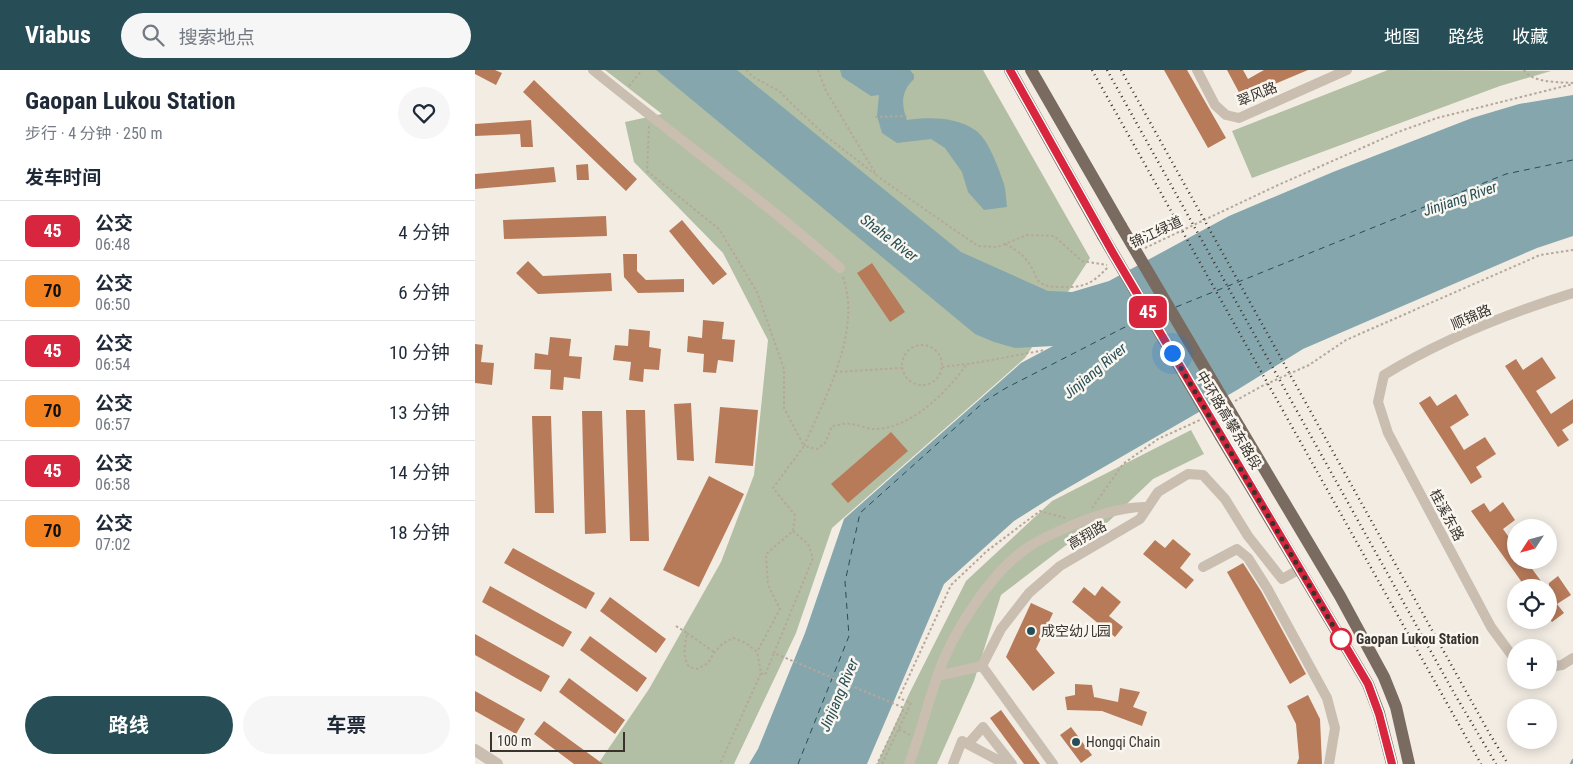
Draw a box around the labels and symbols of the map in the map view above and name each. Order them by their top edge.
street label: 翠风路 [1235,79,1279,109]
water label: Jinjiang River [1421,178,1500,220]
water label: Shahe River [857,211,922,266]
street label: 锦江绿道 [1127,213,1185,251]
line badge: 45 [1125,296,1171,328]
street label: 顺锦路 [1449,301,1493,333]
water label: Jinjiang River [1060,339,1131,403]
your location [1160,341,1185,366]
street label: 中环路高攀东路段 [1193,368,1265,472]
street label: 桂溪东路 [1427,487,1467,543]
street label: 高翔路 [1065,518,1109,552]
north arrow [1507,519,1557,569]
place label: 成空幼儿园 [1041,623,1111,639]
marker: 成空幼儿园 [1025,625,1037,637]
marker: Gaopan Lukou Station [1330,628,1352,650]
place label: Gaopan Lukou Station [1356,631,1479,647]
water label: Jinjiang River [816,655,863,734]
scale bar [490,729,625,752]
place label: Hongqi Chain [1086,734,1160,750]
marker: Hongqi Chain [1070,736,1082,748]

